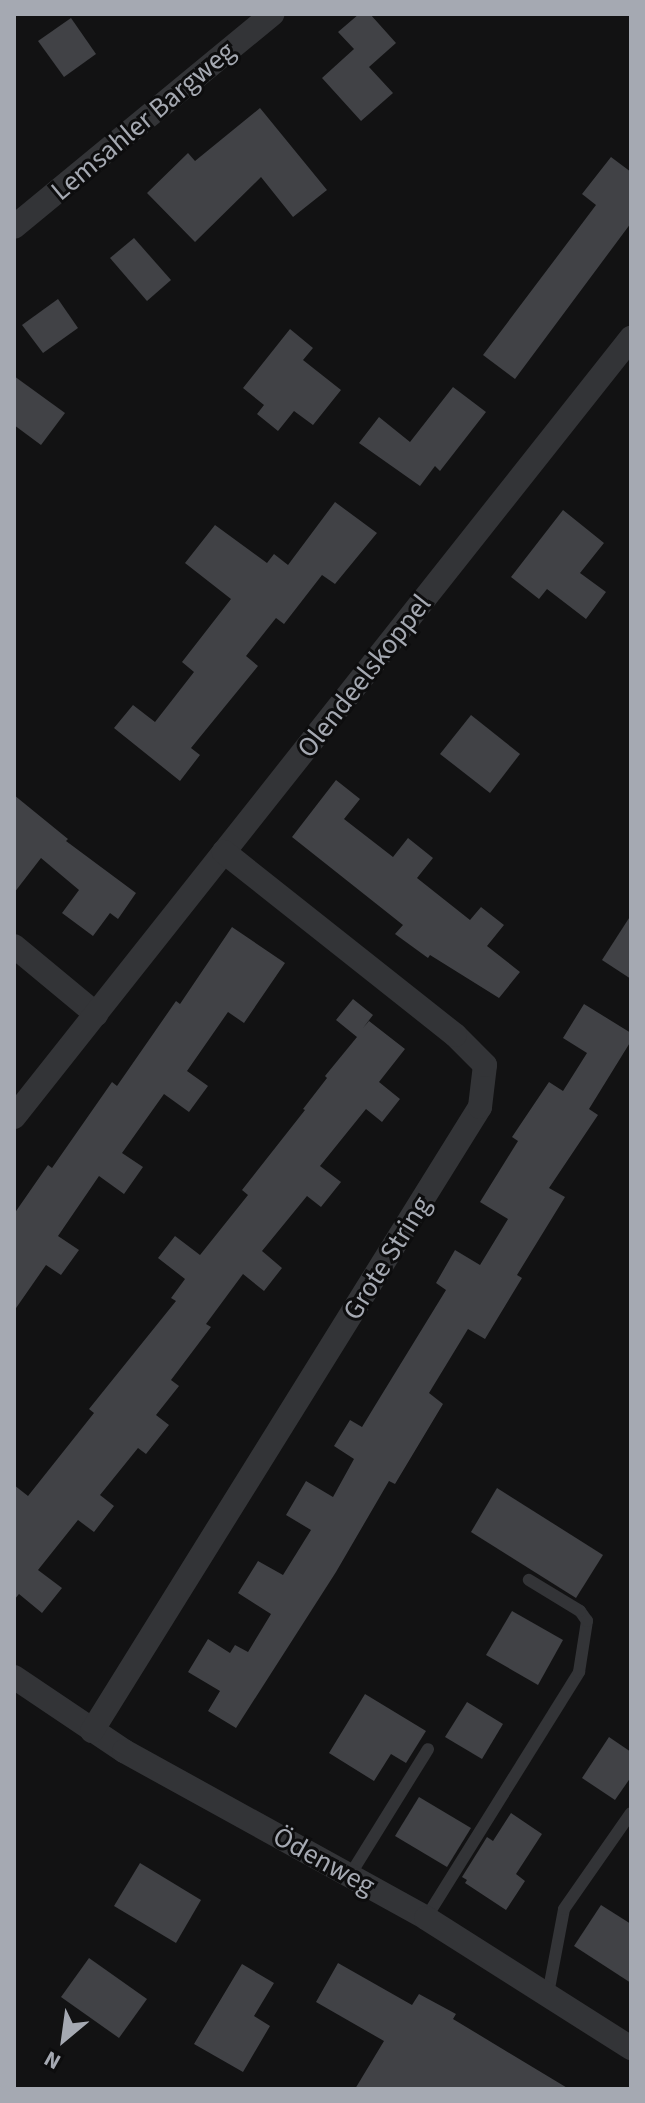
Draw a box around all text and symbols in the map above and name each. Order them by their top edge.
street label: Lemsahler Bargweg [44,34,242,208]
street label: Olendeelskoppel [290,588,438,764]
street label: Grote String [336,1190,438,1326]
street label: Ödenweg [267,1819,381,1903]
north arrow [24,1999,104,2079]
text: N [38,2042,67,2078]

